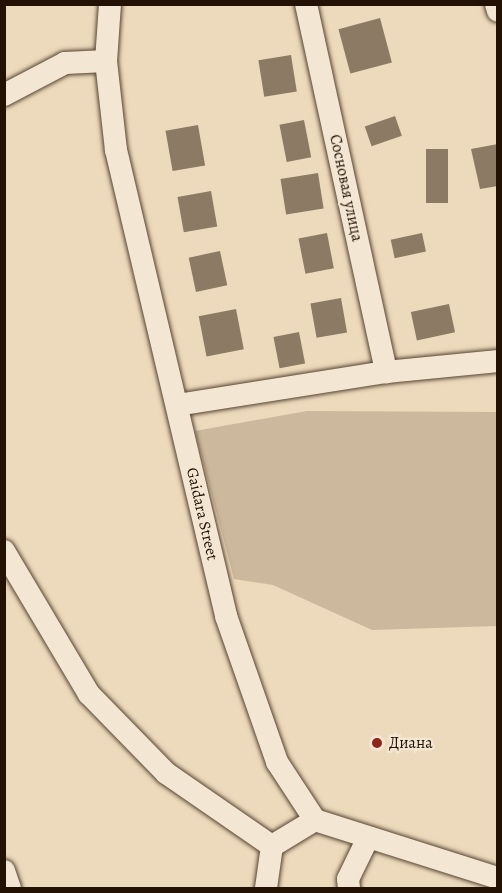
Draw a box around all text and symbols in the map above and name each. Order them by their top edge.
street label: Сосновая улица [325,133,367,243]
street label: Gaidara Street [182,466,222,562]
place label: Диана [389,733,433,753]
marker: Диана [370,736,384,750]

